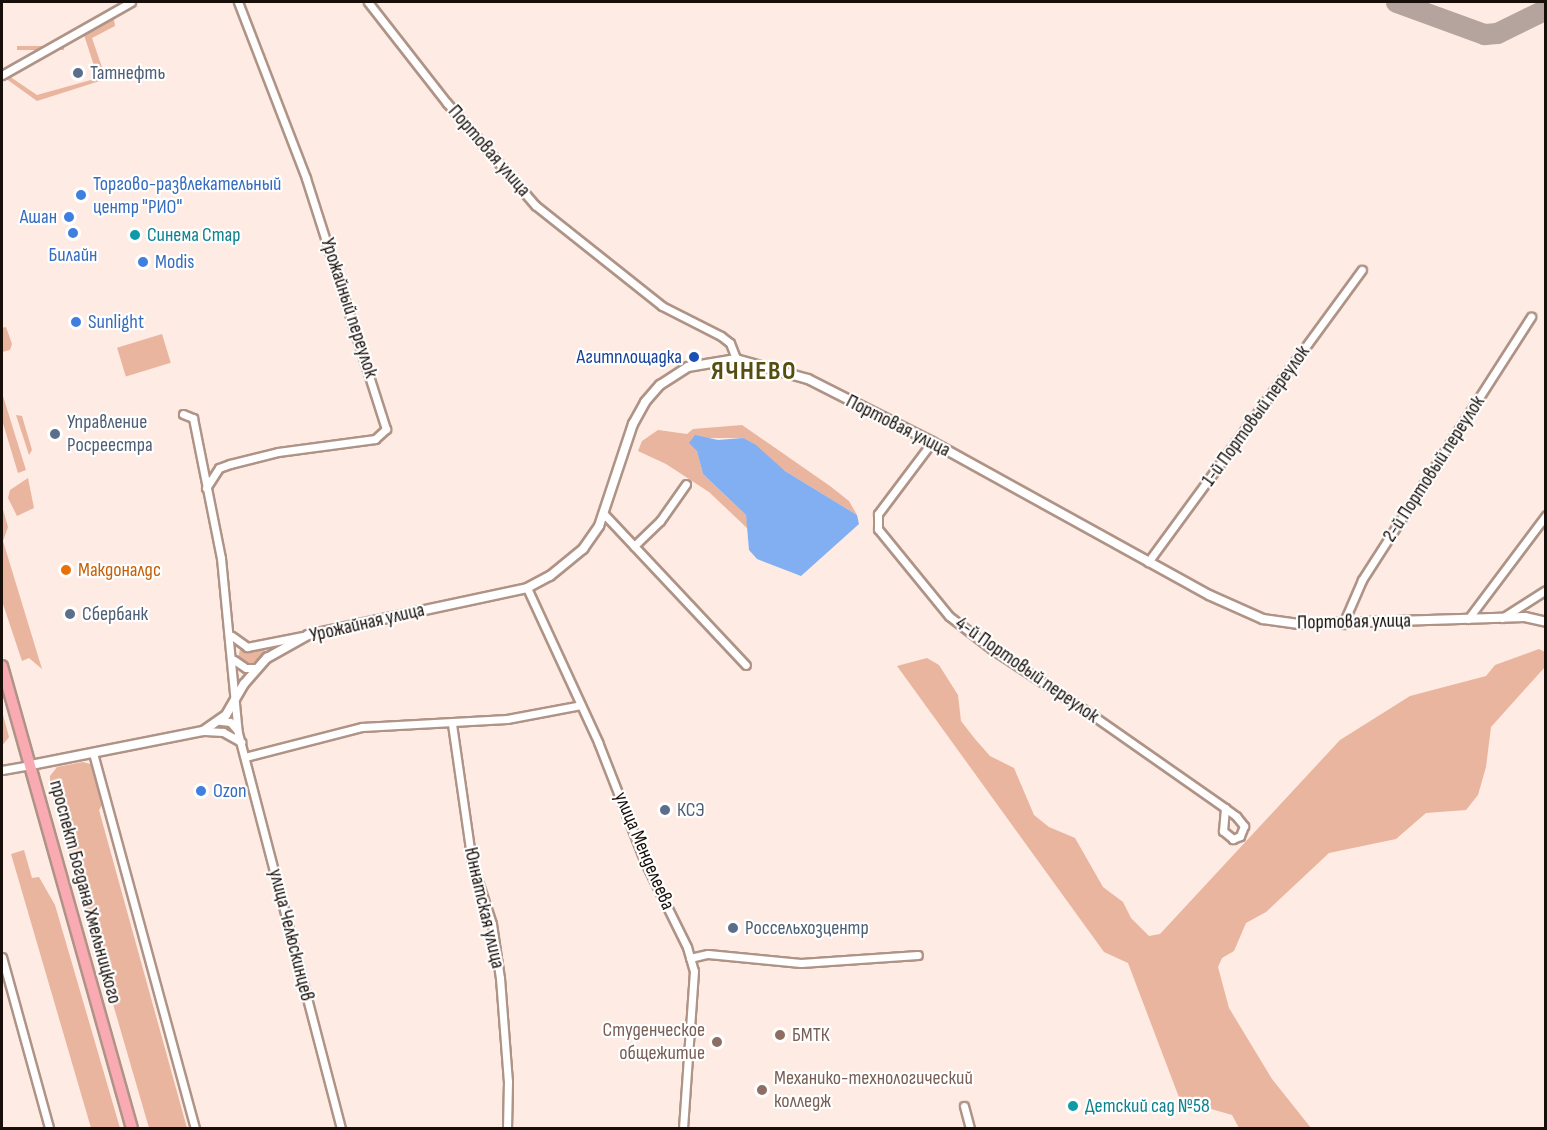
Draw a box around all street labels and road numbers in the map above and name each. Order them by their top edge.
street label: Портовая улица [443,100,535,202]
street label: Урожайный переулок [315,235,383,381]
street label: 1-й Портовый переулок [1197,341,1315,491]
street label: Портовая улица [842,389,954,463]
street label: 2-й Портовый переулок [1378,391,1490,547]
street label: Урожайная улица [307,598,427,648]
street label: Портовая улица [1297,609,1411,635]
street label: 4-й Портовый переулок [951,611,1103,729]
street label: проспект Богдана Хмельницкого [44,778,126,1006]
street label: улица Менделеева [608,788,680,914]
street label: Юннатская улица [458,845,510,971]
street label: улица Челюскинцев [263,866,319,1004]

